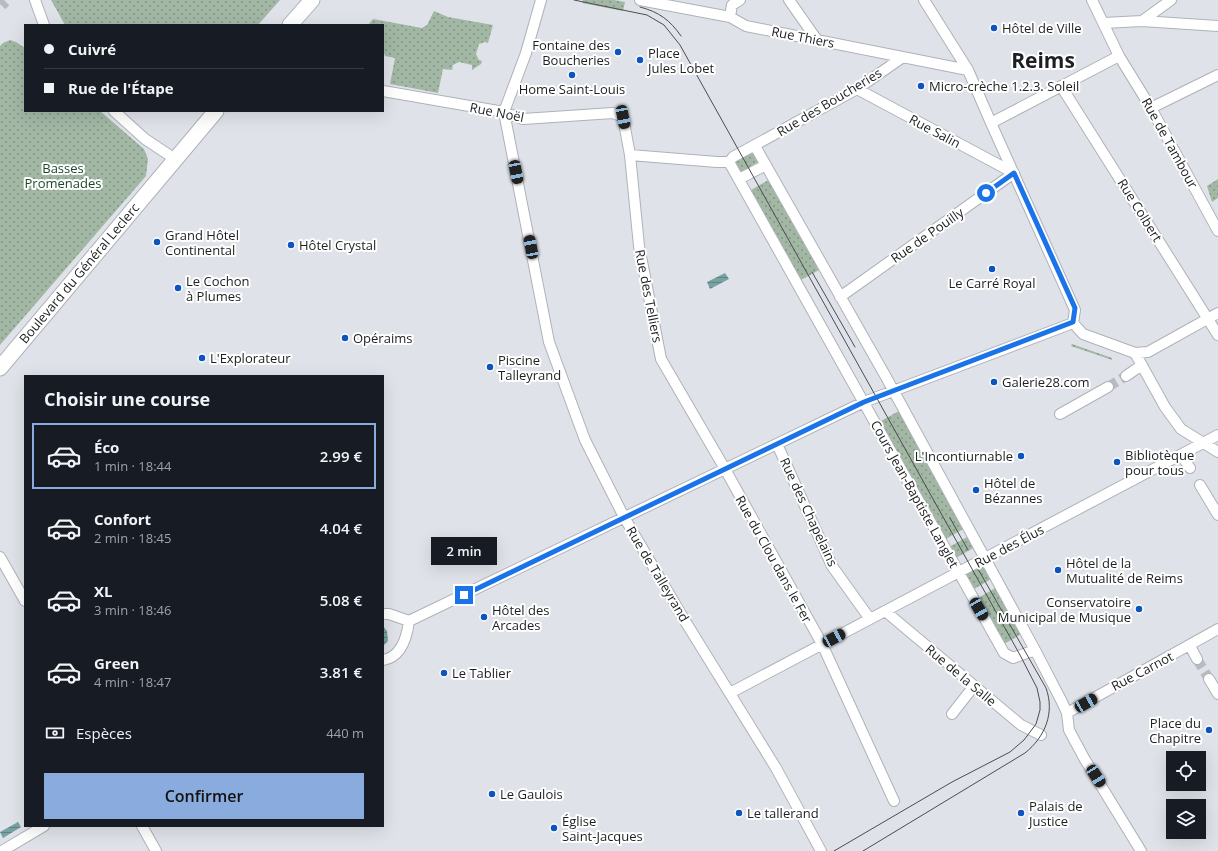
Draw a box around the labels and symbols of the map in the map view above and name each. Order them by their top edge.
place label: Hôtel de Ville [1002,19,1082,37]
street label: Rue Thiers [770,22,836,52]
marker: Hôtel de Ville [989,23,999,33]
place label: Fontaine des Boucheries [532,36,610,69]
place label: Place Jules Lobet [646,44,714,77]
district label: Reims [1011,46,1075,74]
marker: Fontaine des Boucheries [613,47,623,57]
marker: Place Jules Lobet [635,55,645,65]
street label: Rue des Boucheries [773,64,885,140]
marker: Home Saint-Louis [567,70,577,80]
place label: Micro-crèche 1.2.3. Soleil [929,77,1079,95]
place label: Home Saint-Louis [519,80,625,98]
marker: Micro-crèche 1.2.3. Soleil [916,81,926,91]
street label: Rue de Tambour [1138,95,1203,192]
street label: Rue Noël [468,98,526,126]
car [615,104,631,130]
street label: Rue Salin [906,110,964,152]
park label: Basses Promenades [25,159,101,192]
car [508,159,524,185]
street label: Rue Colbert [1114,175,1167,245]
route start [977,184,995,202]
street label: Boulevard du Général Leclerc [15,199,143,347]
street label: Rue de Pouilly [887,203,967,267]
place label: Grand Hôtel Continental [165,226,239,259]
car [523,234,539,260]
place label: Hôtel Crystal [299,236,376,254]
marker: Grand Hôtel Continental [152,237,162,247]
marker: Hôtel Crystal [286,240,296,250]
street label: Rue des Telliers [631,248,667,344]
marker: Le Carré Royal [987,264,997,274]
place label: Le Cochon à Plumes [186,272,249,305]
place label: Le Carré Royal [948,274,1036,292]
marker: Le Cochon à Plumes [173,283,183,293]
place label: Opéraims [353,329,412,347]
marker: Opéraims [340,333,350,343]
place label: L'Explorateur [210,349,291,367]
place label: Piscine Talleyrand [498,351,561,384]
marker: L'Explorateur [197,353,207,363]
marker: Piscine Talleyrand [485,362,495,372]
place label: Galerie28.com [1002,373,1090,391]
marker: Galerie28.com [989,377,999,387]
street label: Cours Jean-Baptiste Langlet [867,417,963,571]
place label: Bibliotèque pour tous [1125,446,1194,479]
place label: L'Incontiurnable [915,447,1013,465]
marker: L'Incontiurnable [1016,451,1026,461]
street label: Rue des Chapelains [776,455,842,569]
marker: Bibliotèque pour tous [1112,457,1122,467]
place label: Hôtel de Bézannes [984,474,1042,507]
marker: Hôtel de Bézannes [971,485,981,495]
street label: Rue du Clou dans le Fer [732,492,817,626]
street label: Rue des Élus [971,520,1047,572]
street label: Rue de Talleyrand [622,523,694,625]
callout: 2 min [431,537,497,565]
place label: Hôtel de la Mutualité de Reims [1066,554,1183,587]
marker: Hôtel de la Mutualité de Reims [1053,565,1063,575]
route end [455,586,473,604]
place label: Conservatoire Municipal de Musique [998,593,1131,626]
car [968,596,990,622]
place label: Hôtel des Arcades [492,601,549,634]
marker: Conservatoire Municipal de Musique [1134,604,1144,614]
marker: Hôtel des Arcades [479,612,489,622]
car [821,627,847,649]
street label: Rue de la Salle [922,640,1000,710]
street label: Rue Carnot [1108,647,1176,695]
place label: Le Tablier [452,664,512,682]
marker: Le Tablier [439,668,449,678]
car [1073,692,1099,714]
place label: Place du Chapitre [1149,714,1201,747]
marker: Place du Chapitre [1204,725,1214,735]
car [1084,763,1108,789]
place label: Le Gaulois [500,785,563,803]
marker: Le Gaulois [487,789,497,799]
place label: Palais de Justice [1027,797,1083,830]
place label: Le tallerand [747,804,819,822]
marker: Le tallerand [734,808,744,818]
marker: Palais de Justice [1016,808,1026,818]
place label: Église Saint-Jacques [562,812,643,845]
marker: Église Saint-Jacques [549,823,559,833]

